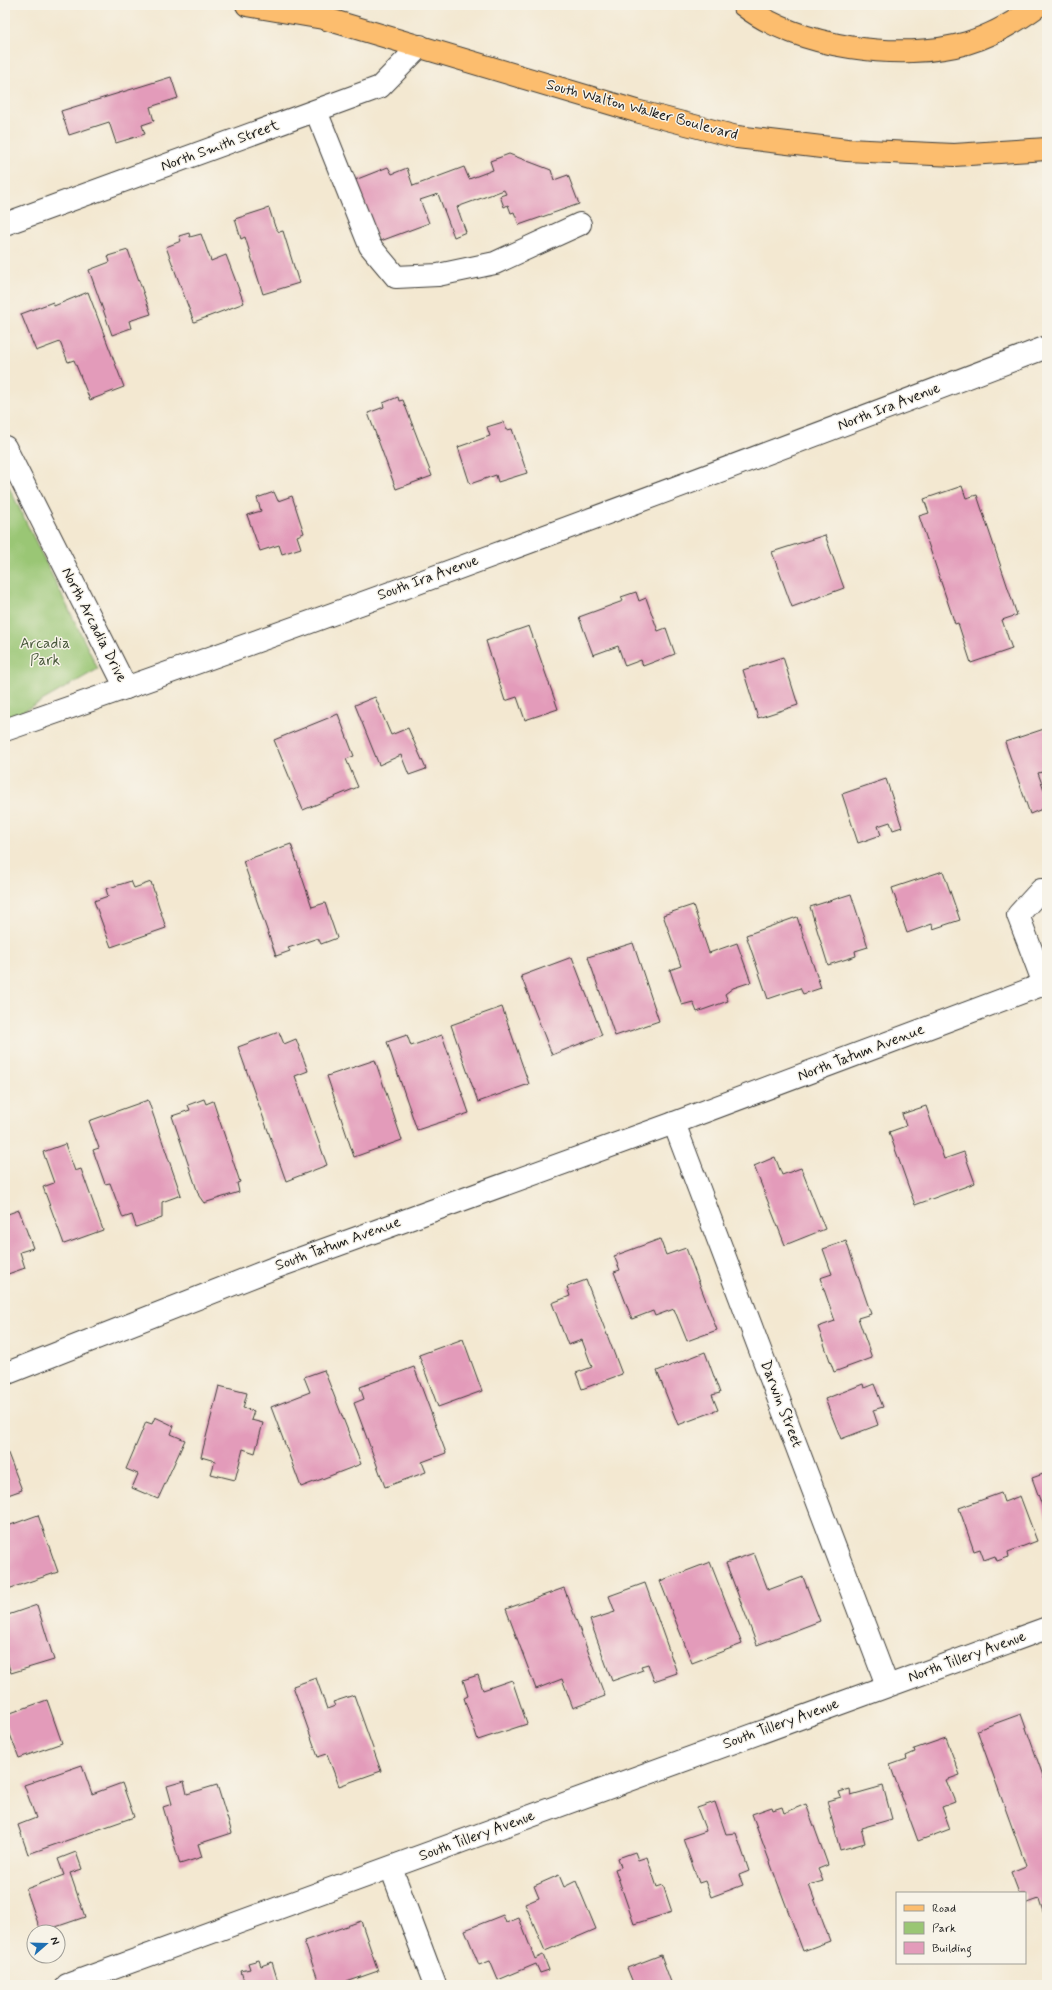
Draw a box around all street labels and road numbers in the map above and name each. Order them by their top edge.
street label: South Walton Walker Boulevard [544,75,740,145]
street label: North Smith Street [158,115,282,177]
street label: North Ira Avenue [835,378,943,436]
street label: South Ira Avenue [375,550,481,606]
street label: North Arcadia Drive [56,564,132,686]
street label: North Tatum Avenue [795,1020,927,1086]
street label: South Tatum Avenue [273,1212,403,1276]
street label: Darwin Street [755,1358,807,1451]
street label: North Tillery Avenue [905,1626,1029,1688]
street label: South Tillery Avenue [720,1694,842,1754]
street label: South Tillery Avenue [416,1806,538,1866]

